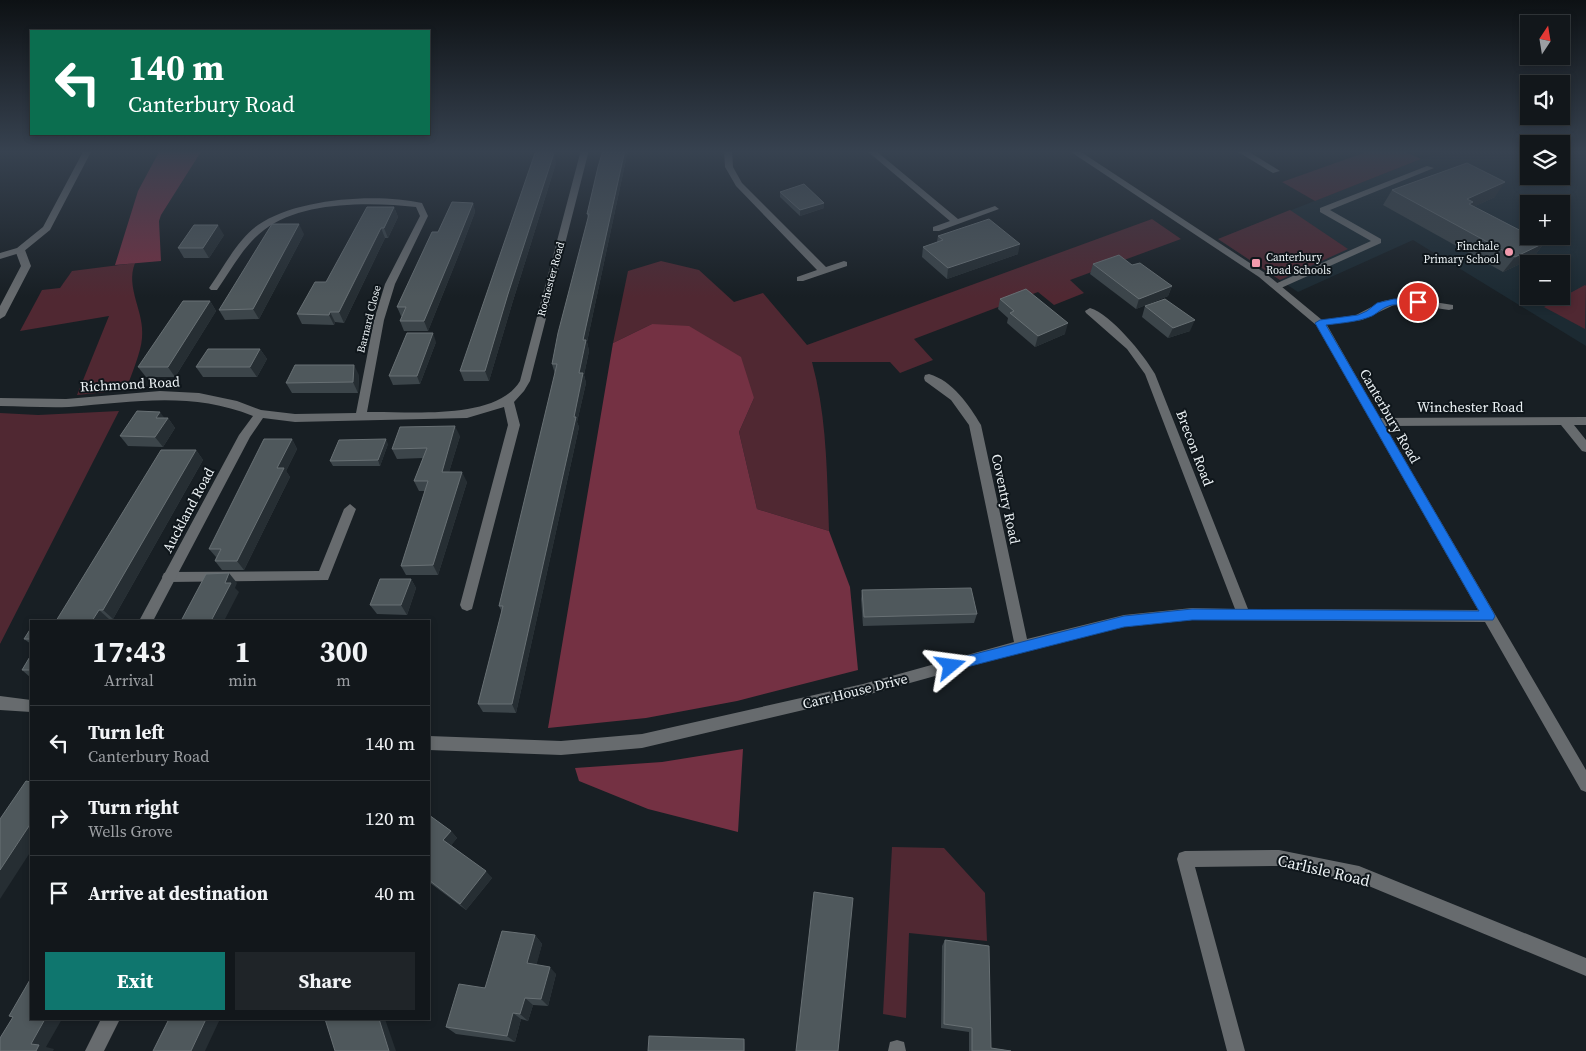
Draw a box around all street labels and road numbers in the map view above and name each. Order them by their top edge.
street label: Rochester Road [534,239,568,318]
street label: Barnard Close [353,283,385,354]
street label: Canterbury Road [1355,365,1425,467]
street label: Richmond Road [79,371,181,397]
street label: Winchester Road [1417,397,1523,417]
street label: Brecon Road [1171,407,1219,489]
street label: Coventry Road [987,452,1025,546]
street label: Auckland Road [157,464,219,556]
street label: Carr House Drive [800,668,910,714]
street label: Carlisle Road [1276,849,1372,891]

